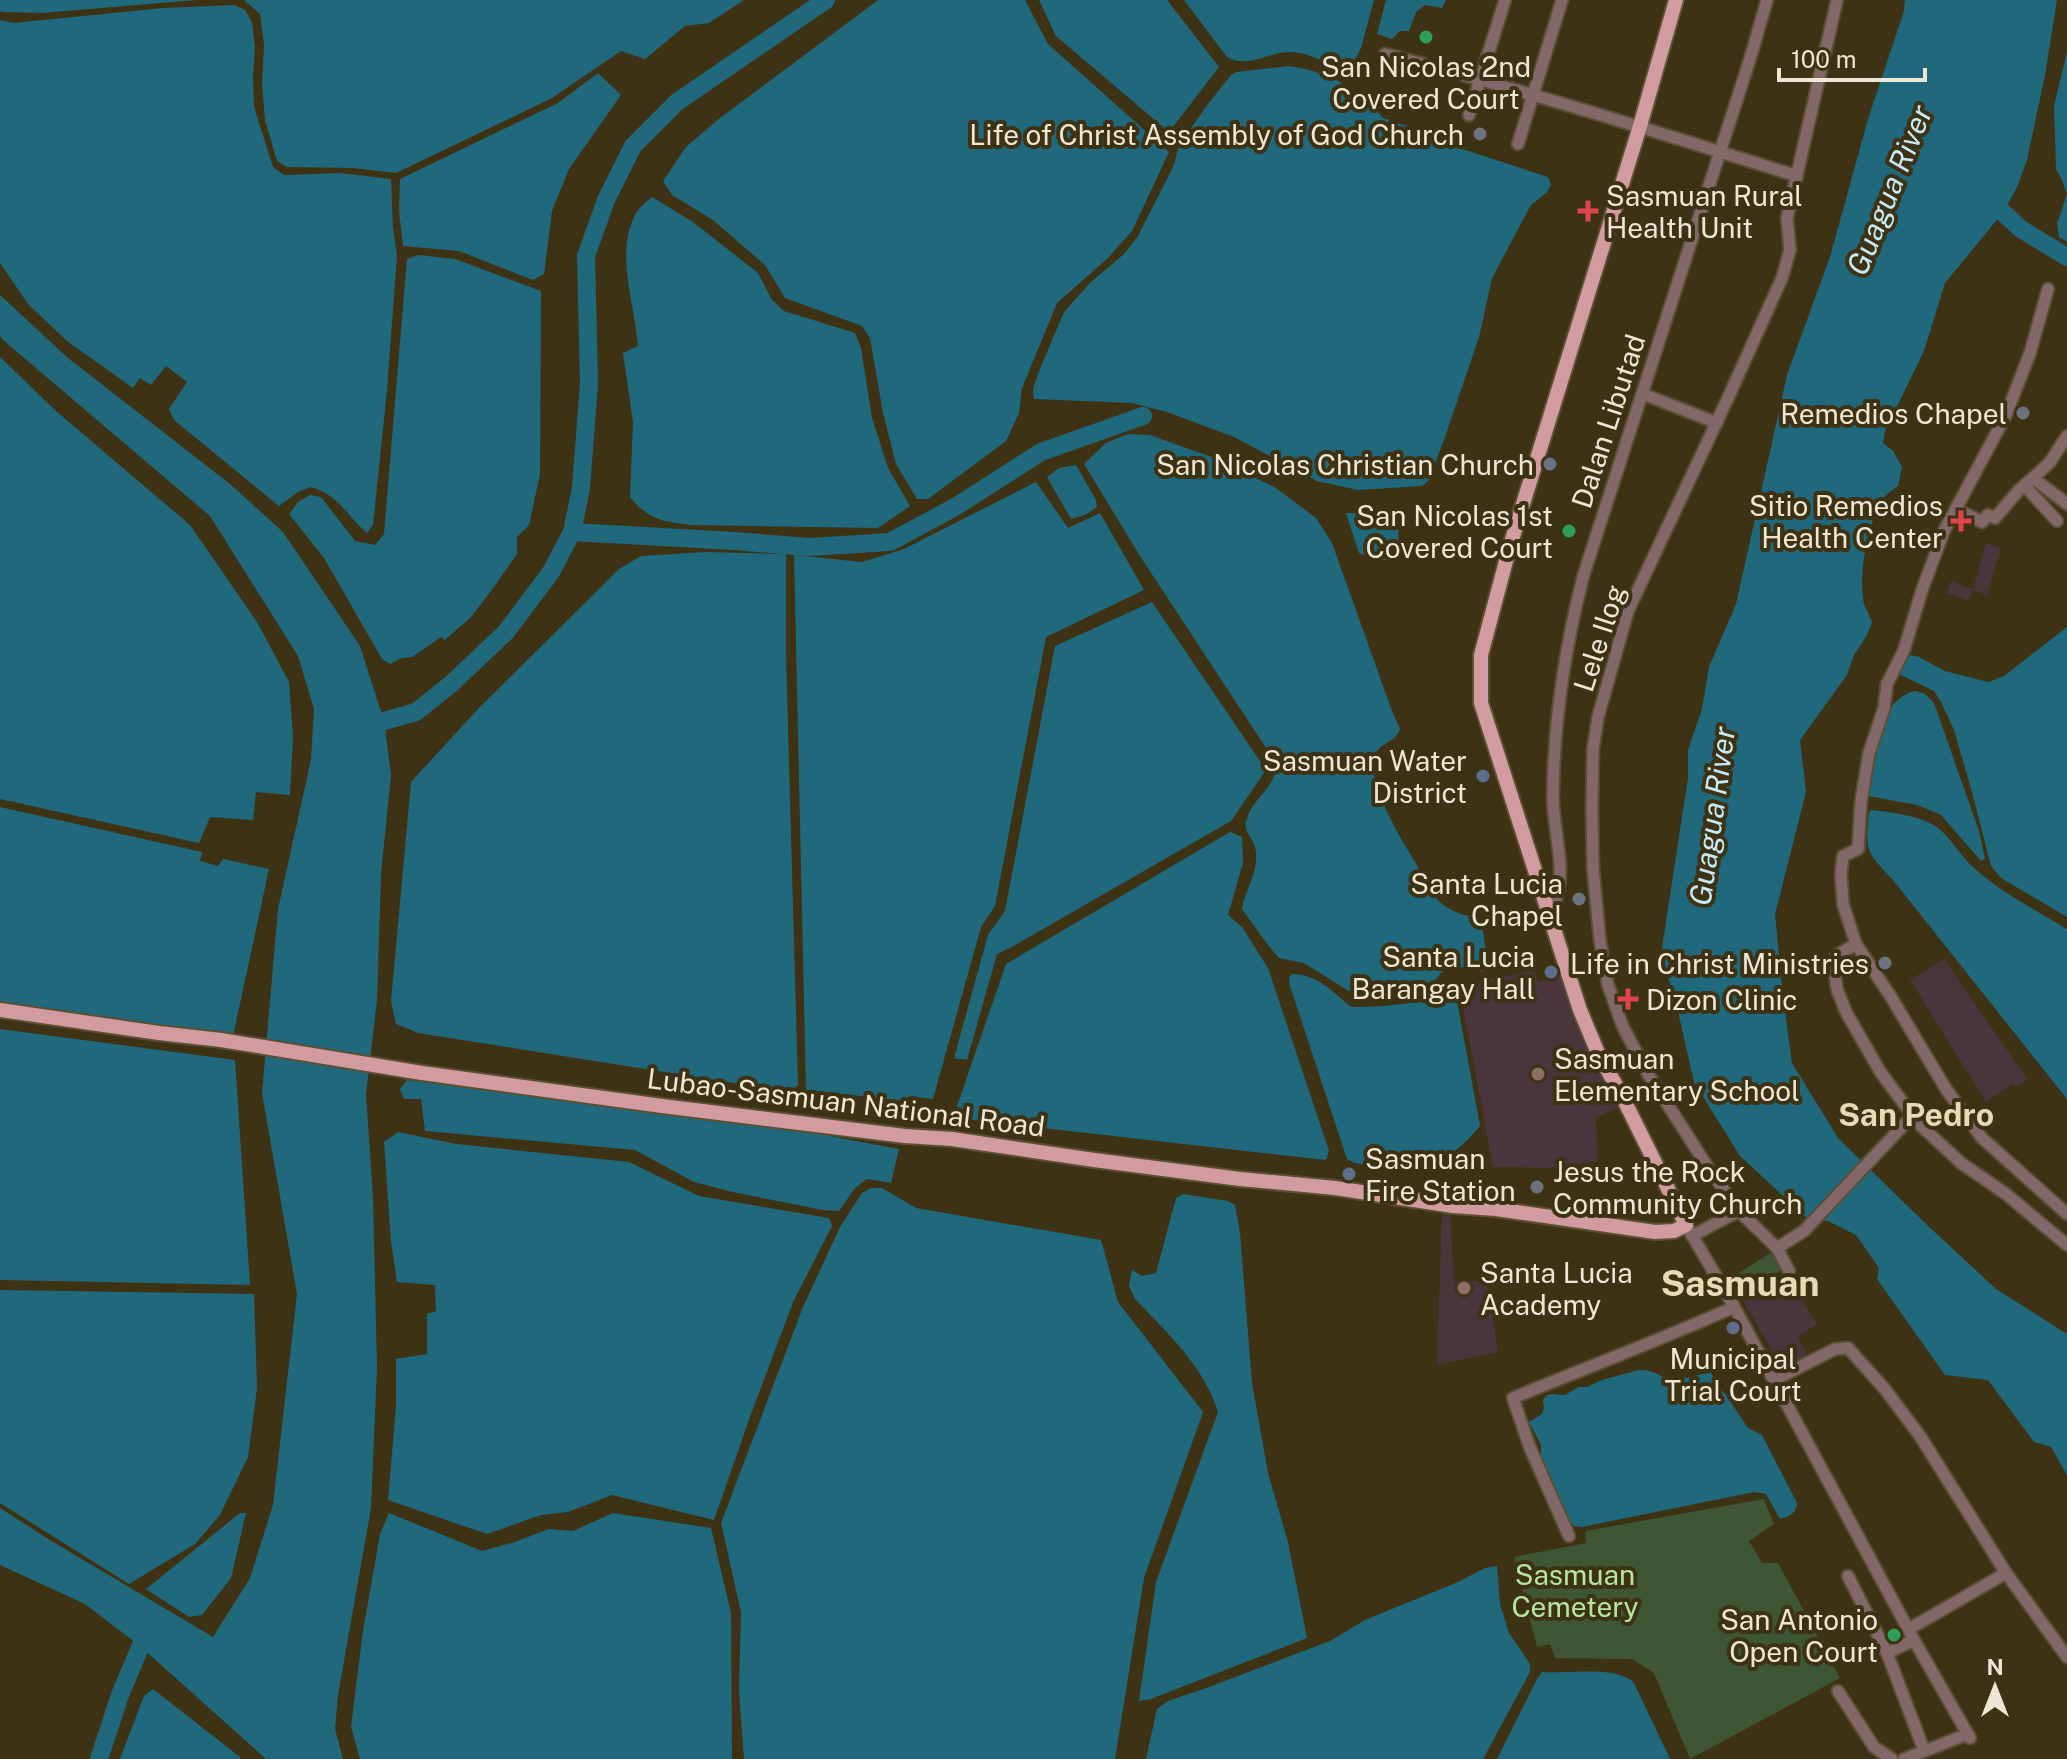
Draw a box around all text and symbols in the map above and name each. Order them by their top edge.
marker: San Nicolas 2nd Covered Court [1417,28,1435,46]
scale bar [1779,32,1925,82]
text: 100 m [1791,45,1857,73]
place label: San Nicolas 2nd Covered Court [1321,50,1531,115]
water label: Guagua River [1839,99,1940,280]
place label: Life of Christ Assembly of God Church [969,118,1464,151]
marker: Life of Christ Assembly of God Church [1471,125,1489,143]
place label: Sasmuan Rural Health Unit [1606,179,1803,244]
marker: Sasmuan Rural Health Unit [1577,200,1599,222]
street label: Dalan Libutad [1564,330,1652,512]
place label: Remedios Chapel [1780,397,2007,430]
marker: Remedios Chapel [2014,404,2032,422]
place label: San Nicolas Christian Church [1156,448,1534,481]
marker: San Nicolas Christian Church [1541,455,1559,473]
place label: Sitio Remedios Health Center [1749,489,1943,554]
place label: San Nicolas 1st Covered Court [1356,499,1553,564]
marker: Sitio Remedios Health Center [1950,510,1972,532]
marker: San Nicolas 1st Covered Court [1560,522,1578,540]
street label: Lele Ilog [1566,580,1632,696]
water label: Guagua River [1682,724,1742,908]
place label: Sasmuan Water District [1263,744,1467,809]
marker: Sasmuan Water District [1474,767,1492,785]
place label: Santa Lucia Chapel [1410,867,1563,932]
marker: Santa Lucia Chapel [1570,890,1588,908]
place label: Santa Lucia Barangay Hall [1352,940,1535,1005]
place label: Life in Christ Ministries [1570,947,1869,980]
marker: Life in Christ Ministries [1876,954,1894,972]
marker: Santa Lucia Barangay Hall [1542,963,1560,981]
place label: Dizon Clinic [1646,983,1798,1016]
marker: Dizon Clinic [1617,988,1639,1010]
place label: Sasmuan Elementary School [1554,1042,1800,1107]
street label: Lubao-Sasmuan National Road [645,1061,1047,1143]
marker: Sasmuan Elementary School [1529,1065,1547,1083]
district label: San Pedro [1838,1096,1994,1133]
place label: Sasmuan Fire Station [1365,1142,1516,1207]
place label: Jesus the Rock Community Church [1553,1155,1802,1220]
marker: Sasmuan Fire Station [1340,1165,1358,1183]
marker: Jesus the Rock Community Church [1528,1178,1546,1196]
place label: Santa Lucia Academy [1480,1256,1633,1321]
district label: Sasmuan [1660,1262,1820,1304]
marker: Santa Lucia Academy [1455,1279,1473,1297]
marker: Municipal Trial Court [1724,1319,1742,1337]
place label: Municipal Trial Court [1664,1342,1802,1407]
park label: Sasmuan Cemetery [1511,1558,1639,1623]
place label: San Antonio Open Court [1720,1603,1878,1668]
marker: San Antonio Open Court [1885,1626,1903,1644]
north arrow [1955,1647,2035,1727]
text: N [1986,1654,2004,1680]

